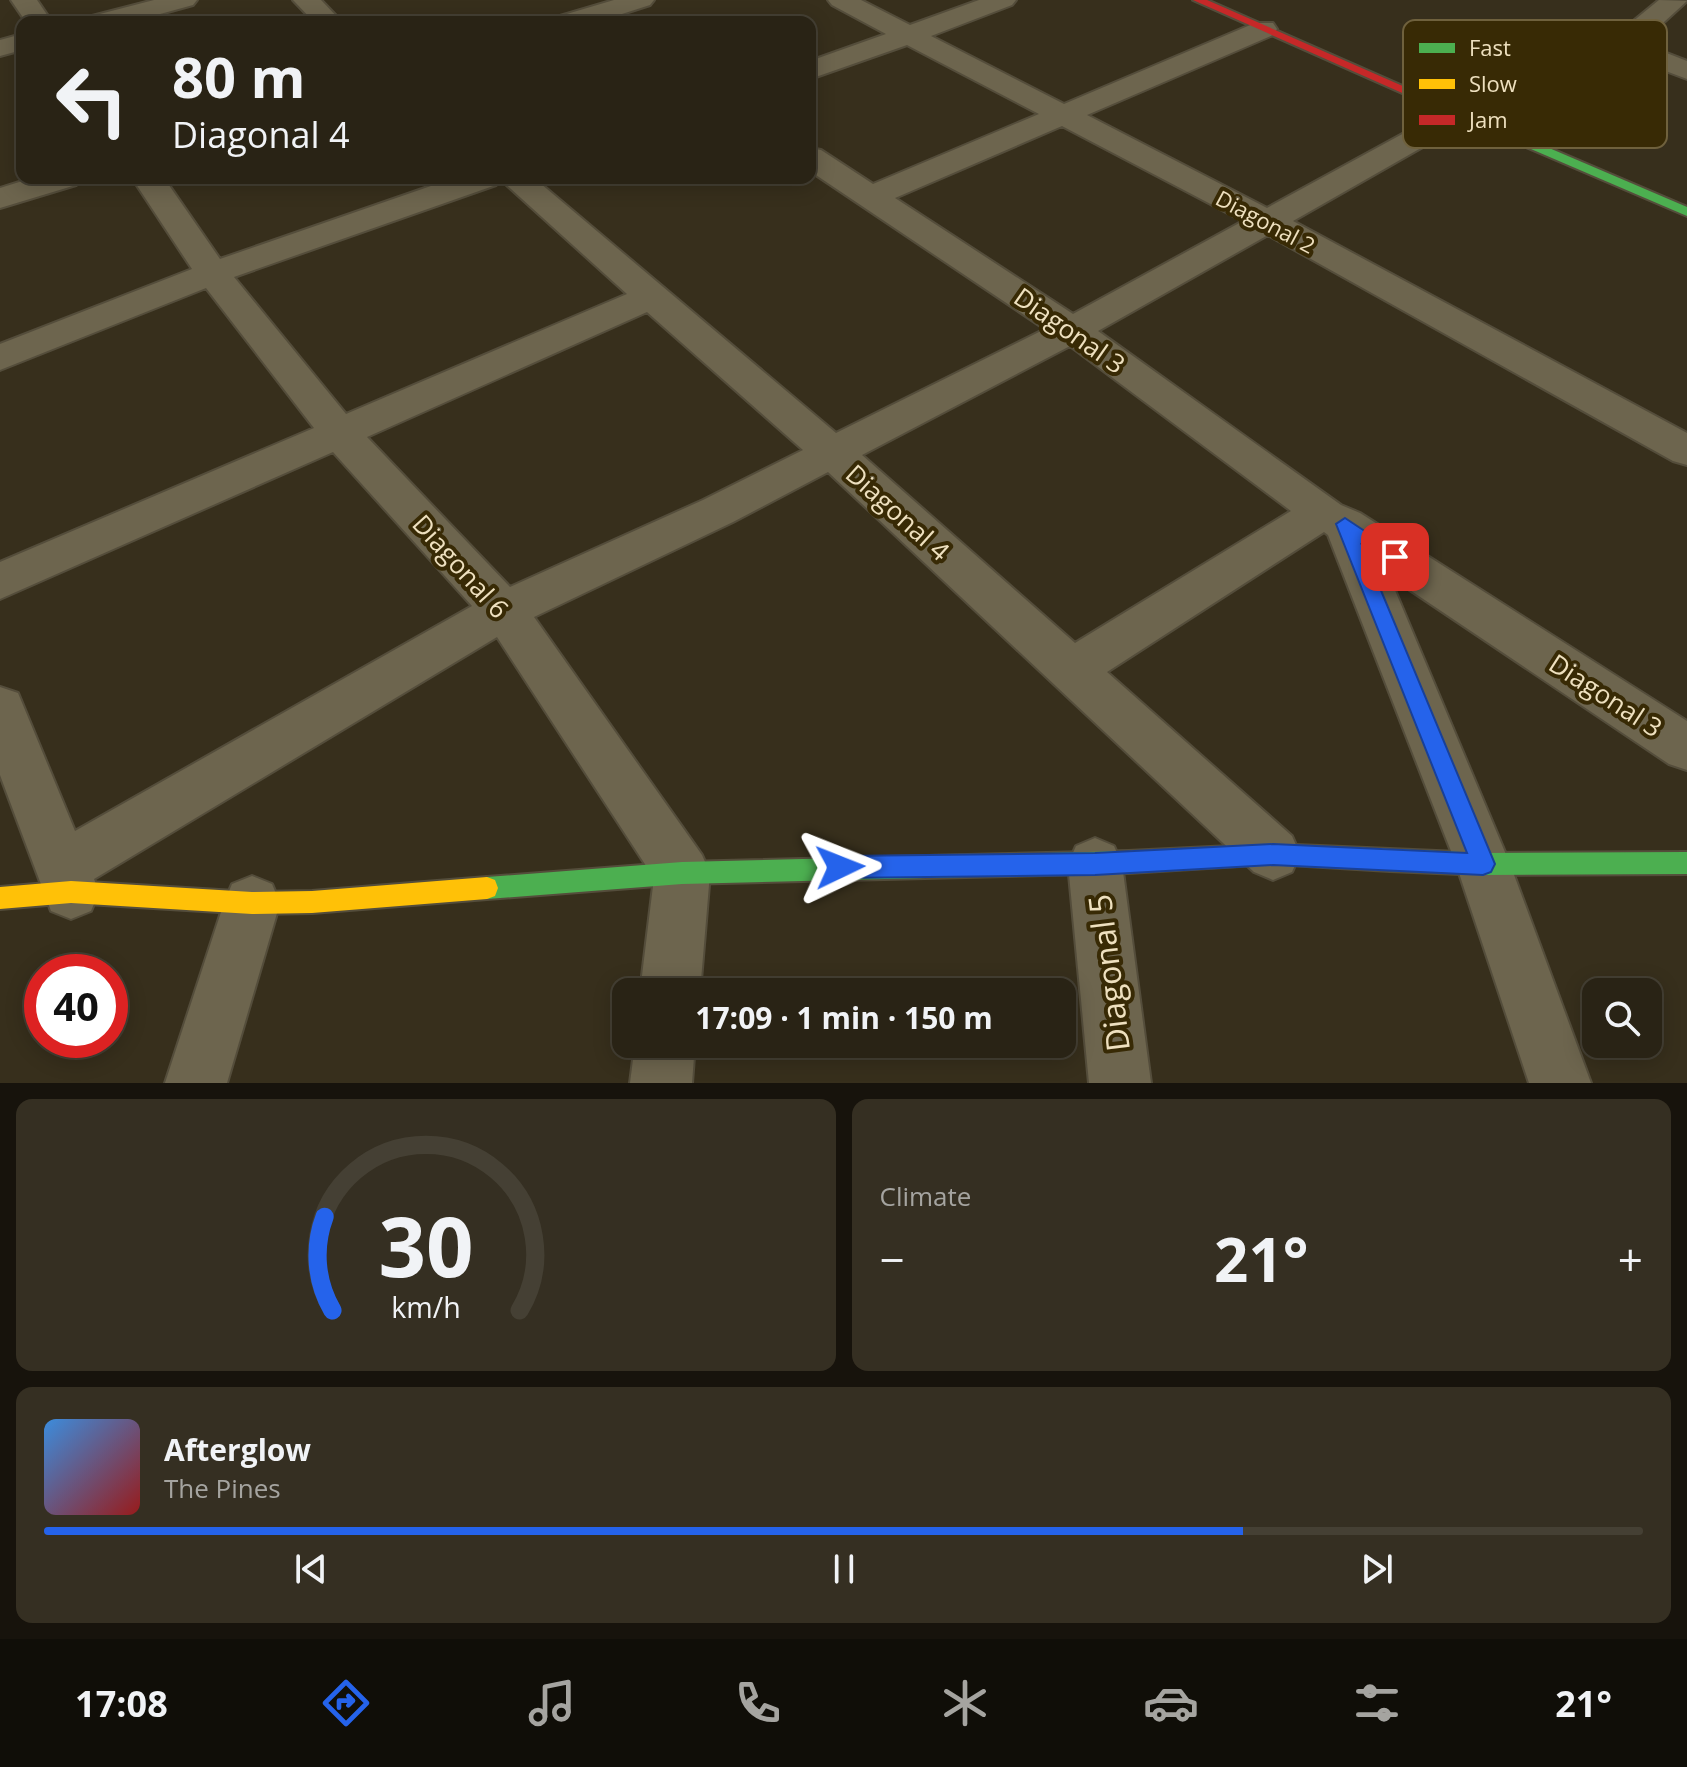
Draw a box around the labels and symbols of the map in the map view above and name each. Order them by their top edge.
legend [1403,20,1667,148]
text: Fast [1469,32,1511,62]
text: Slow [1469,68,1517,98]
text: Jam [1467,104,1508,134]
street label: Diagonal 2 [1211,182,1321,260]
street label: Diagonal 3 [1007,278,1133,382]
street label: Diagonal 4 [838,456,958,568]
street label: Diagonal 6 [405,506,517,626]
pin [1361,523,1429,591]
street label: Diagonal 3 [1542,645,1670,745]
position arrow [798,825,882,909]
street label: Diagonal 5 [1077,892,1139,1054]
speed limit sign: 40 [24,954,128,1058]

